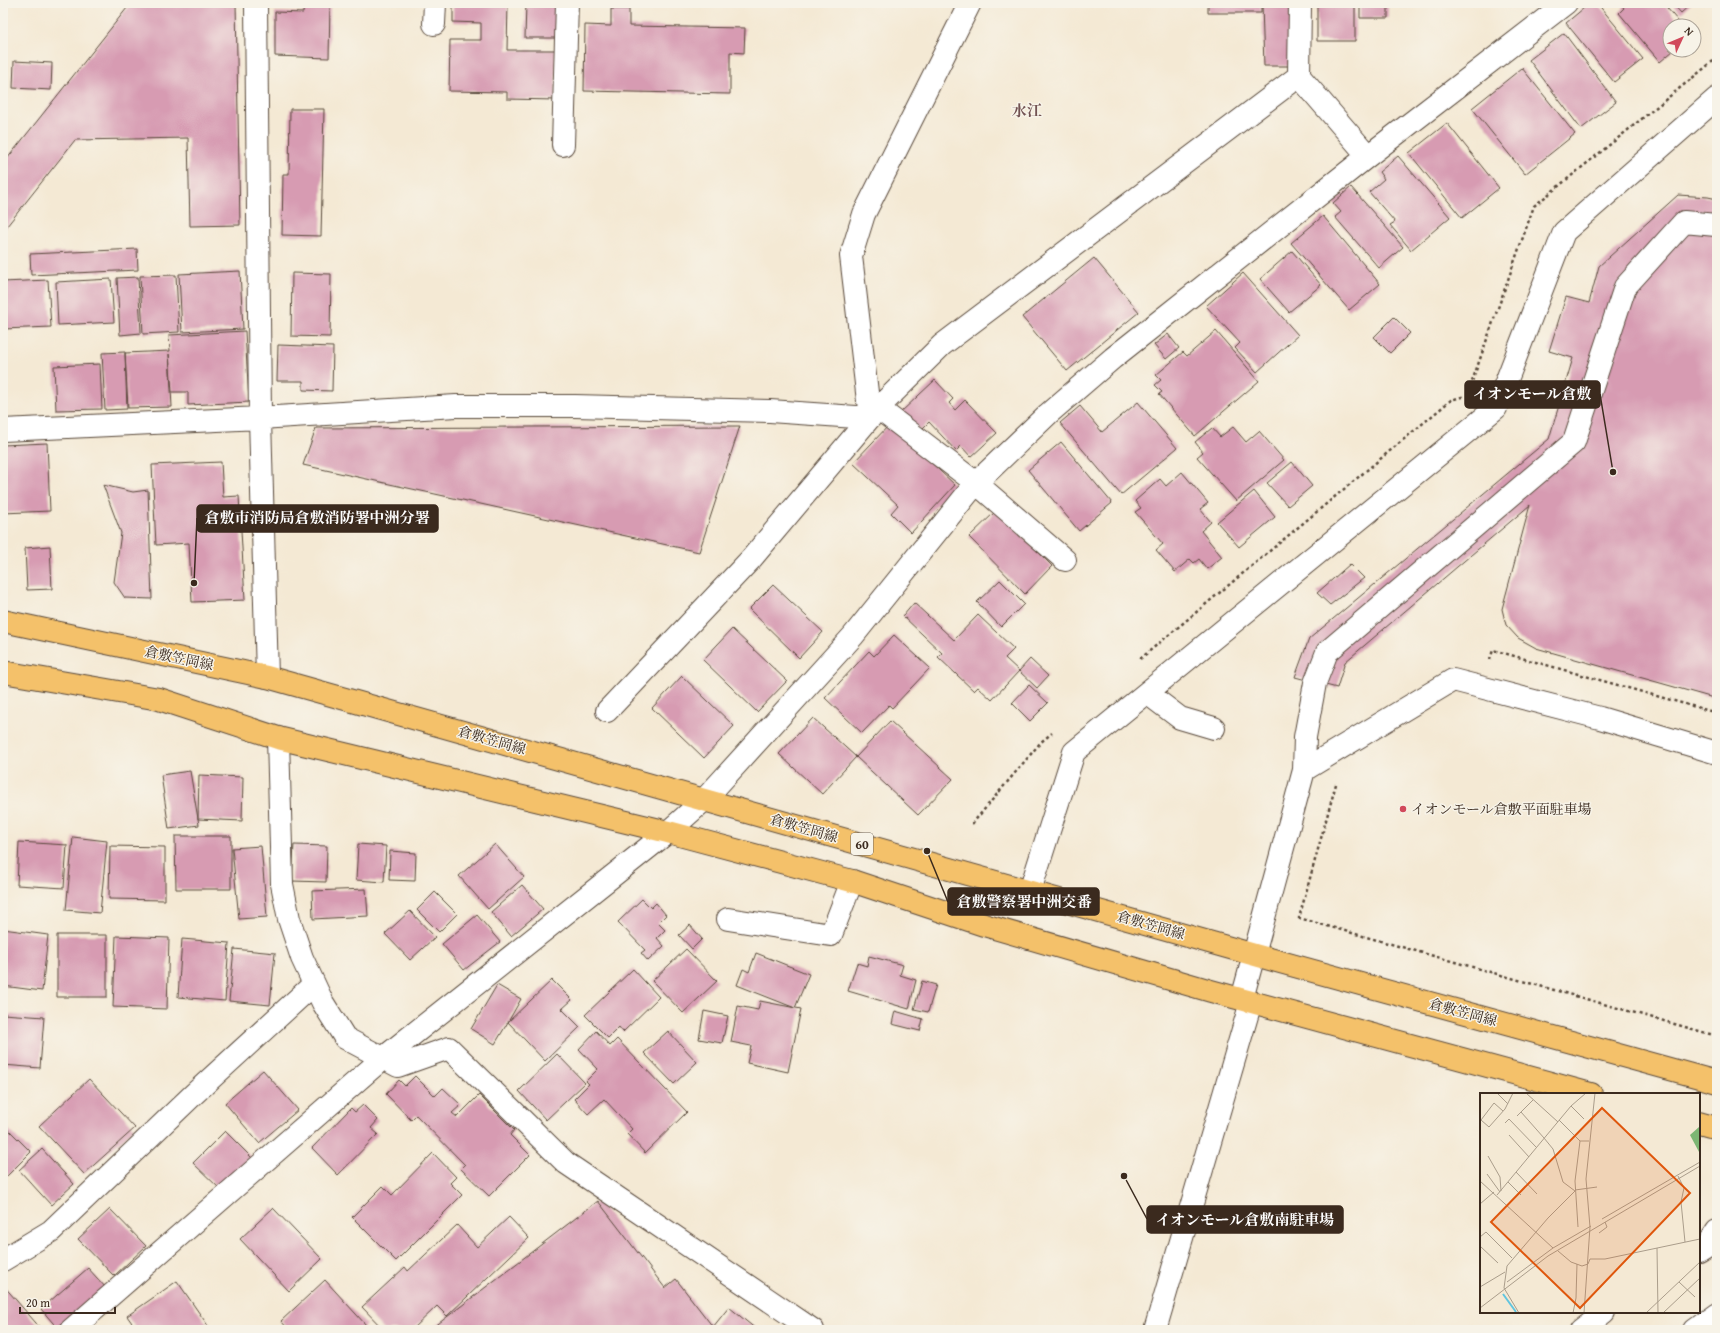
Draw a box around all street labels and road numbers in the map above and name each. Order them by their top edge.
street label: 倉敷笠岡線 [143,641,215,675]
street label: 倉敷笠岡線 [456,721,528,759]
street label: 倉敷笠岡線 [768,809,840,847]
road number: 60 [851,833,873,855]
street label: 倉敷笠岡線 [1115,906,1187,944]
street label: 倉敷笠岡線 [1427,993,1499,1031]

